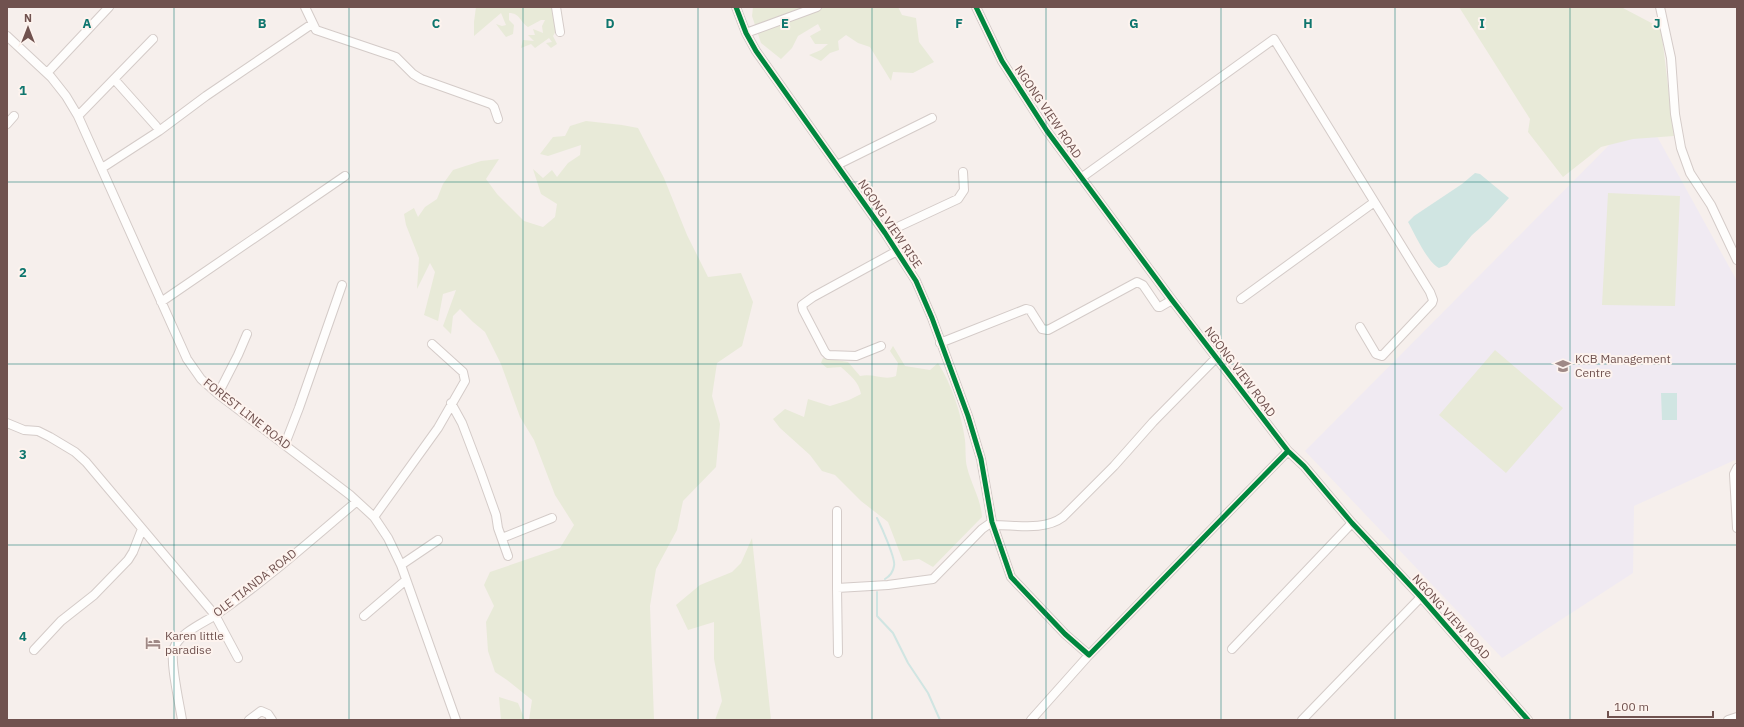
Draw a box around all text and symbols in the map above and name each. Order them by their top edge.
north arrow [8,8,48,48]
text: N [24,11,32,25]
text: A [83,15,92,32]
text: B [258,15,267,32]
text: C [432,15,441,32]
text: D [605,15,615,32]
text: E [781,15,789,32]
text: F [955,15,963,32]
text: G [1129,15,1139,32]
text: H [1303,15,1313,32]
text: I [1479,15,1485,32]
text: J [1653,15,1661,32]
street label: NGONG VIEW ROAD [1012,62,1085,161]
text: 1 [19,82,27,99]
street label: NGONG VIEW RISE [855,176,926,271]
text: 2 [19,264,27,281]
street label: NGONG VIEW ROAD [1202,324,1279,420]
place label: KCB Management Centre [1575,351,1671,380]
school or university icon: KCB Management Centre [1554,357,1572,375]
street label: FOREST LINE ROAD [201,375,294,452]
text: 3 [19,446,27,463]
street label: OLE TIANDA ROAD [210,545,300,620]
street label: NGONG VIEW ROAD [1409,571,1493,662]
text: 4 [19,628,27,645]
place label: Karen little paradise [165,628,224,657]
hotel icon: Karen little paradise [144,634,162,652]
scale bar [1608,693,1713,719]
text: 100 m [1614,699,1649,714]

